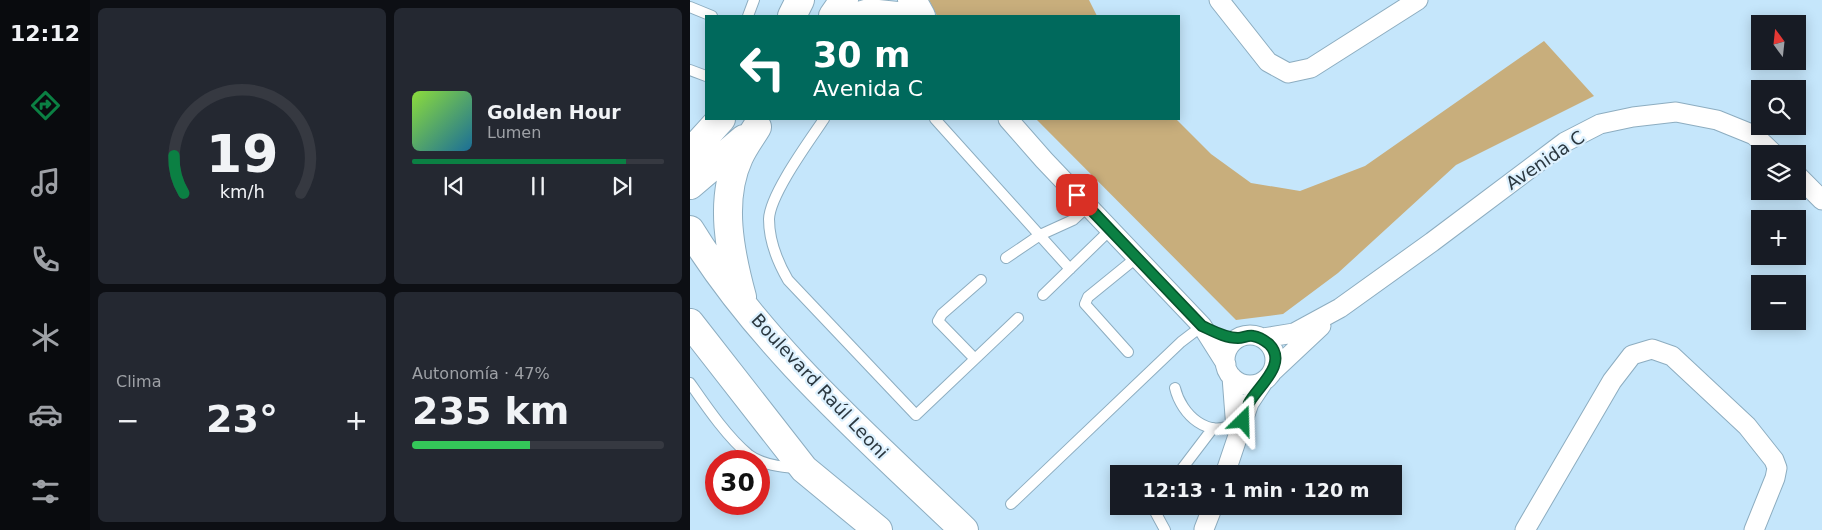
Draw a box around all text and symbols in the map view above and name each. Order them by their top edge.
north arrow [1751,15,1806,70]
map controls [1751,15,1806,330]
text: 12:12 [10,21,80,46]
icon: left [730,35,795,100]
text: 30 m [813,35,910,75]
text: Avenida C [813,76,923,101]
button: search [1751,80,1806,135]
icon: directions [28,88,63,123]
text: Golden Hour [487,101,621,123]
text: Lumen [487,123,541,142]
text: 19 [206,124,278,184]
street label: Avenida C [1502,126,1588,194]
button: layers [1751,145,1806,200]
icon: music [28,165,63,200]
icon: previous [440,172,468,200]
icon: pause [524,172,552,200]
icon: next [608,172,636,200]
pin [1056,174,1098,216]
text: km/h [219,181,265,202]
icon: arrive [1063,181,1091,209]
button: + [1751,210,1806,265]
icon: phone [28,242,63,277]
button: − [1751,275,1806,330]
street label: Boulevard Raúl Leoni [747,309,893,463]
icon: climate [28,320,63,355]
text: Autonomía · 47% [412,364,550,383]
text: Clima [116,372,161,391]
text: 235 km [412,389,569,433]
position arrow [1216,394,1268,446]
icon: car [28,397,63,432]
text: 23° [206,397,278,441]
text: − [116,404,139,437]
text: + [345,404,368,437]
speed limit sign: 30 [705,450,770,515]
icon: filters [28,474,63,509]
text: 12:13 · 1 min · 120 m [1142,479,1370,501]

